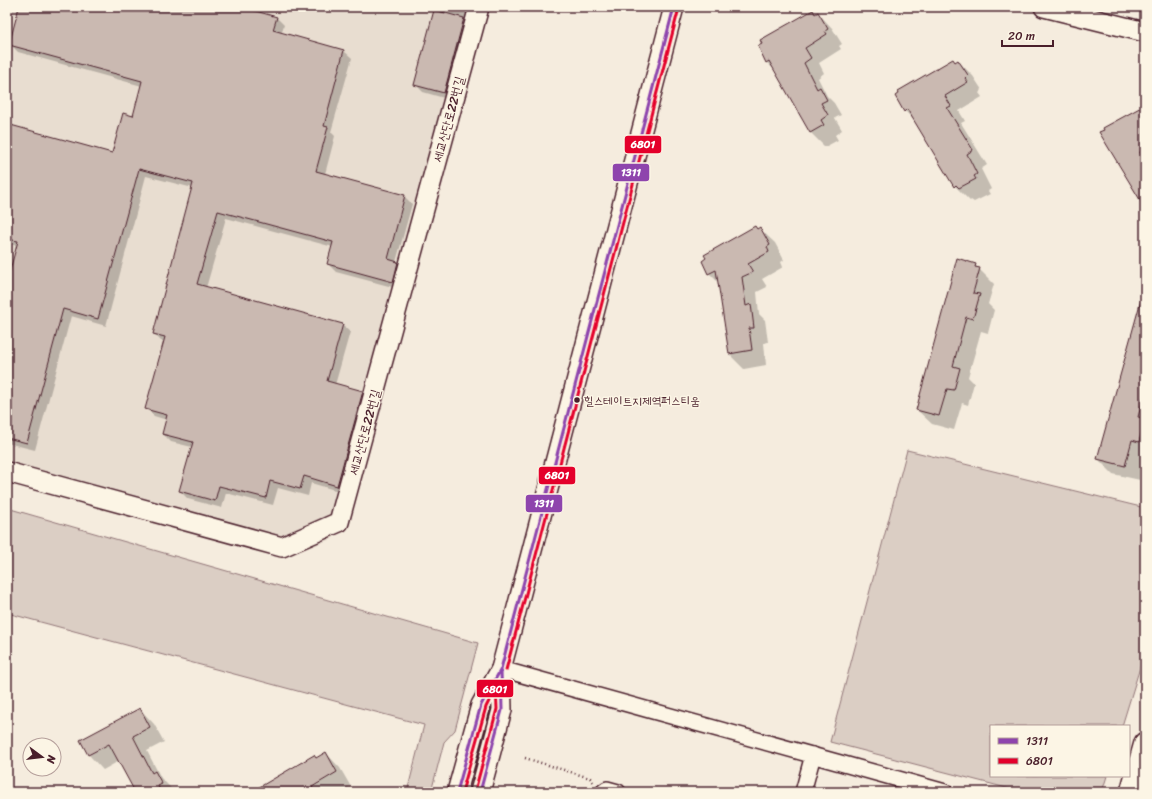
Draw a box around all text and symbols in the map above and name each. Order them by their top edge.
scale bar [1002,22,1053,48]
text: 20 m [1008,25,1035,47]
street label: 세교산단로22번길 [426,74,471,165]
line badge: 6801 [624,135,662,154]
text: 6801 [630,135,656,154]
line badge: 1311 [612,163,650,182]
text: 1311 [621,163,641,182]
street label: 세교산단로22번길 [342,387,387,478]
place label: 힐스테이트지제역퍼스티움 [584,390,700,412]
marker: 힐스테이트지제역퍼스티움 [572,395,582,405]
line badge: 6801 [538,466,576,485]
text: 6801 [544,466,570,485]
line badge: 1311 [525,494,563,513]
text: 1311 [534,494,554,513]
line badge: 6801 [476,679,514,698]
text: 6801 [482,680,508,699]
legend [990,725,1130,777]
text: 1311 [1026,730,1048,752]
north arrow [22,737,62,777]
text: 6801 [1026,750,1053,772]
text: N [41,752,62,766]

